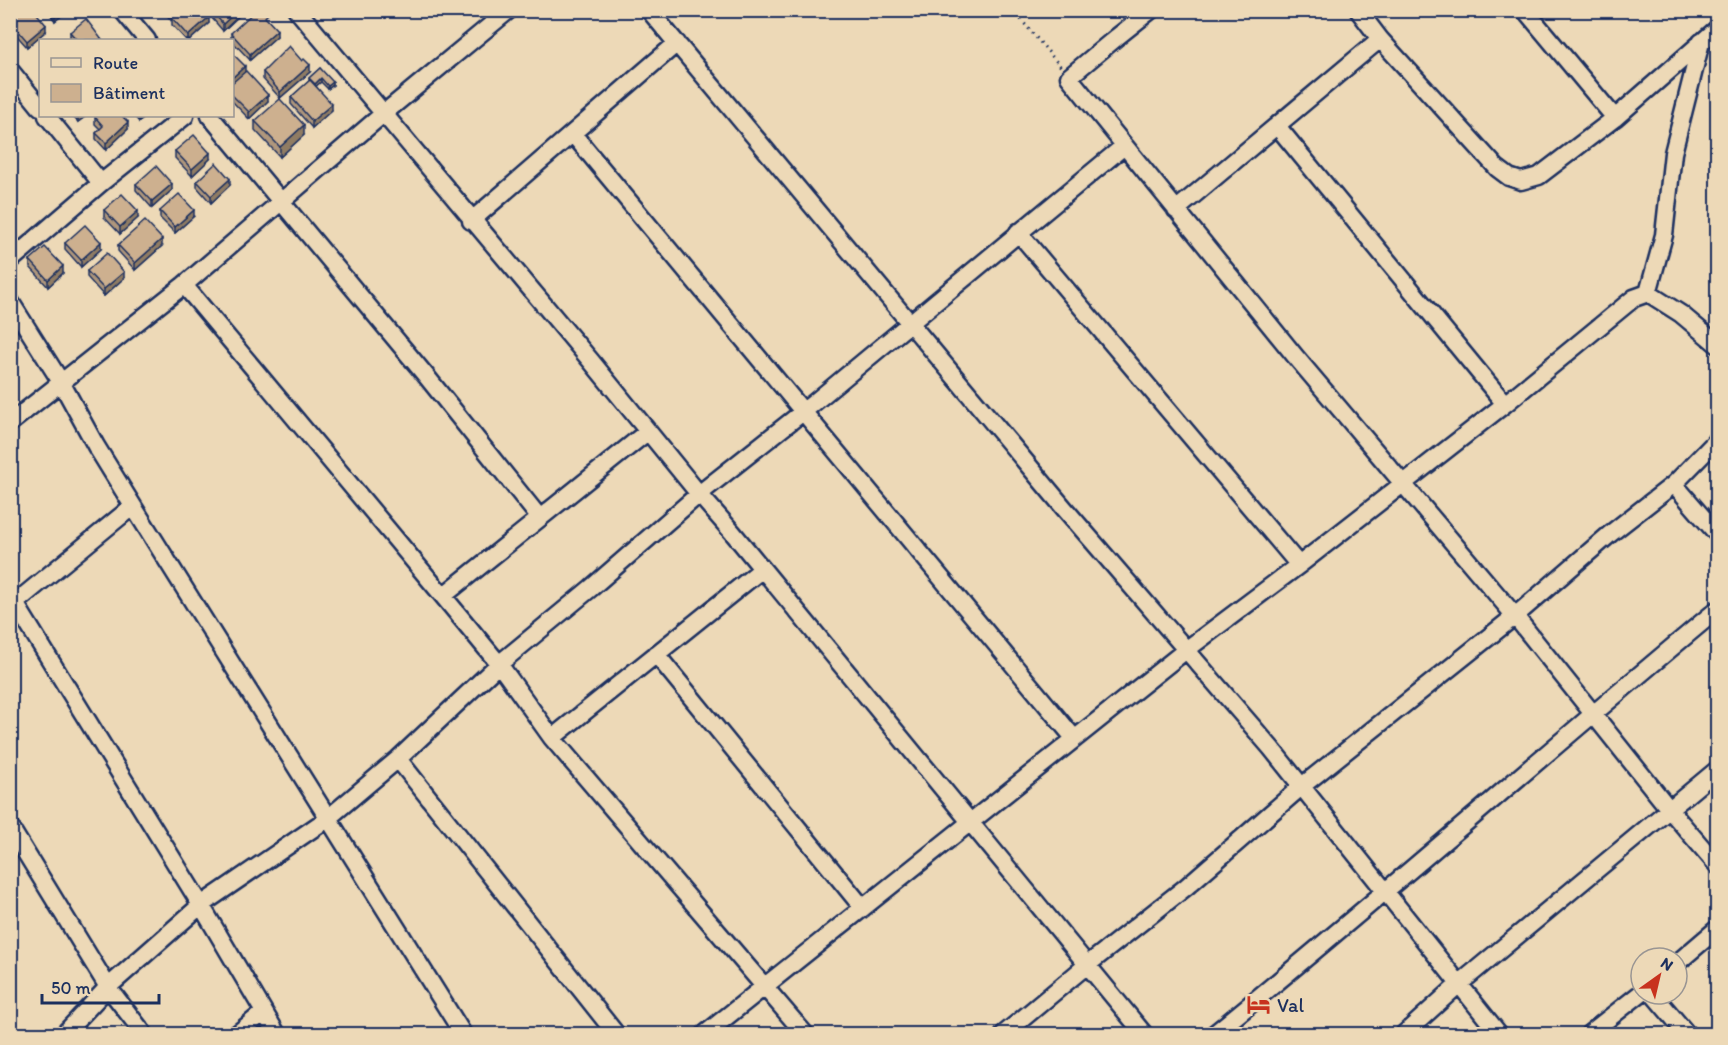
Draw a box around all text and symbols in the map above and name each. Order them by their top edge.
legend [39,39,234,117]
text: Route [93,52,138,74]
text: Bâtiment [93,82,166,104]
north arrow [1629,946,1689,1006]
text: N [1657,953,1677,975]
scale bar [42,967,159,1005]
text: 50 m [51,977,91,999]
hotel icon: Val [1246,992,1272,1018]
place label: Val [1277,993,1304,1017]

